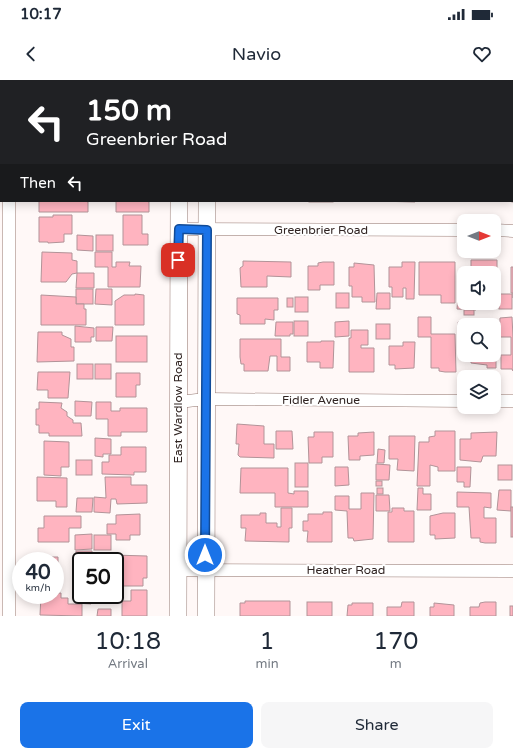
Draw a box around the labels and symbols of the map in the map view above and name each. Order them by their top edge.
north arrow [457,214,501,258]
street label: Greenbrier Road [274,223,368,237]
pin [161,243,195,277]
street label: East Wardlow Road [171,352,185,464]
street label: Fidler Avenue [282,393,360,407]
position arrow [184,534,226,576]
speed limit sign: 50 [72,552,124,604]
street label: Heather Road [307,563,385,577]

